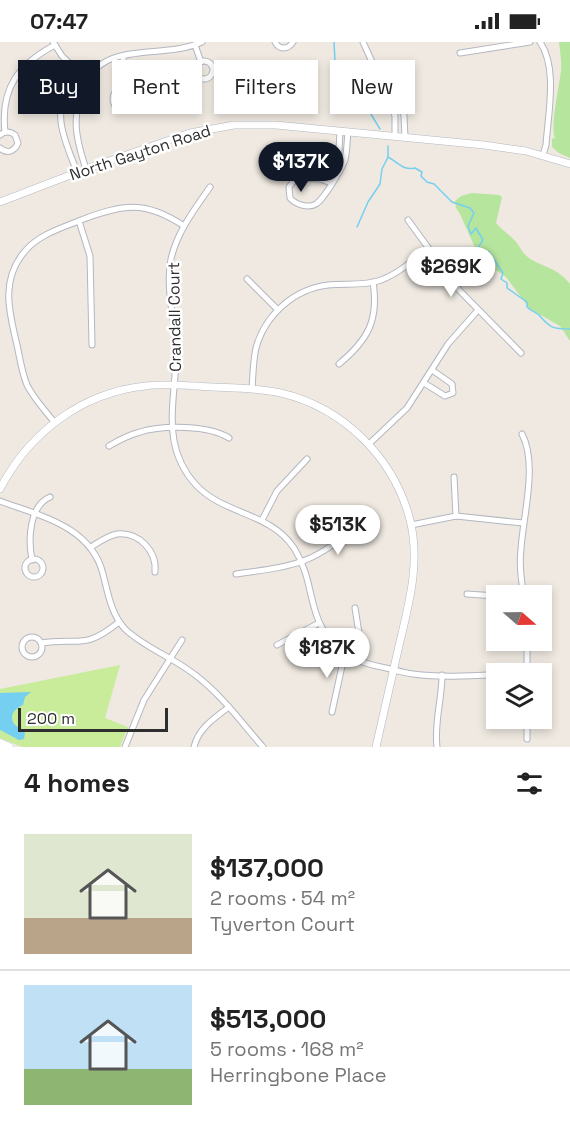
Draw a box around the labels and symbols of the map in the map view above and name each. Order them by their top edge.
street label: North Gayton Road [67,120,213,185]
pin: $137K [259,142,343,193]
pin: $269K [409,247,493,298]
street label: Crandall Court [163,262,186,372]
pin: $513K [296,505,380,556]
north arrow [486,585,552,651]
pin: $187K [285,628,369,679]
scale bar [18,705,168,732]

